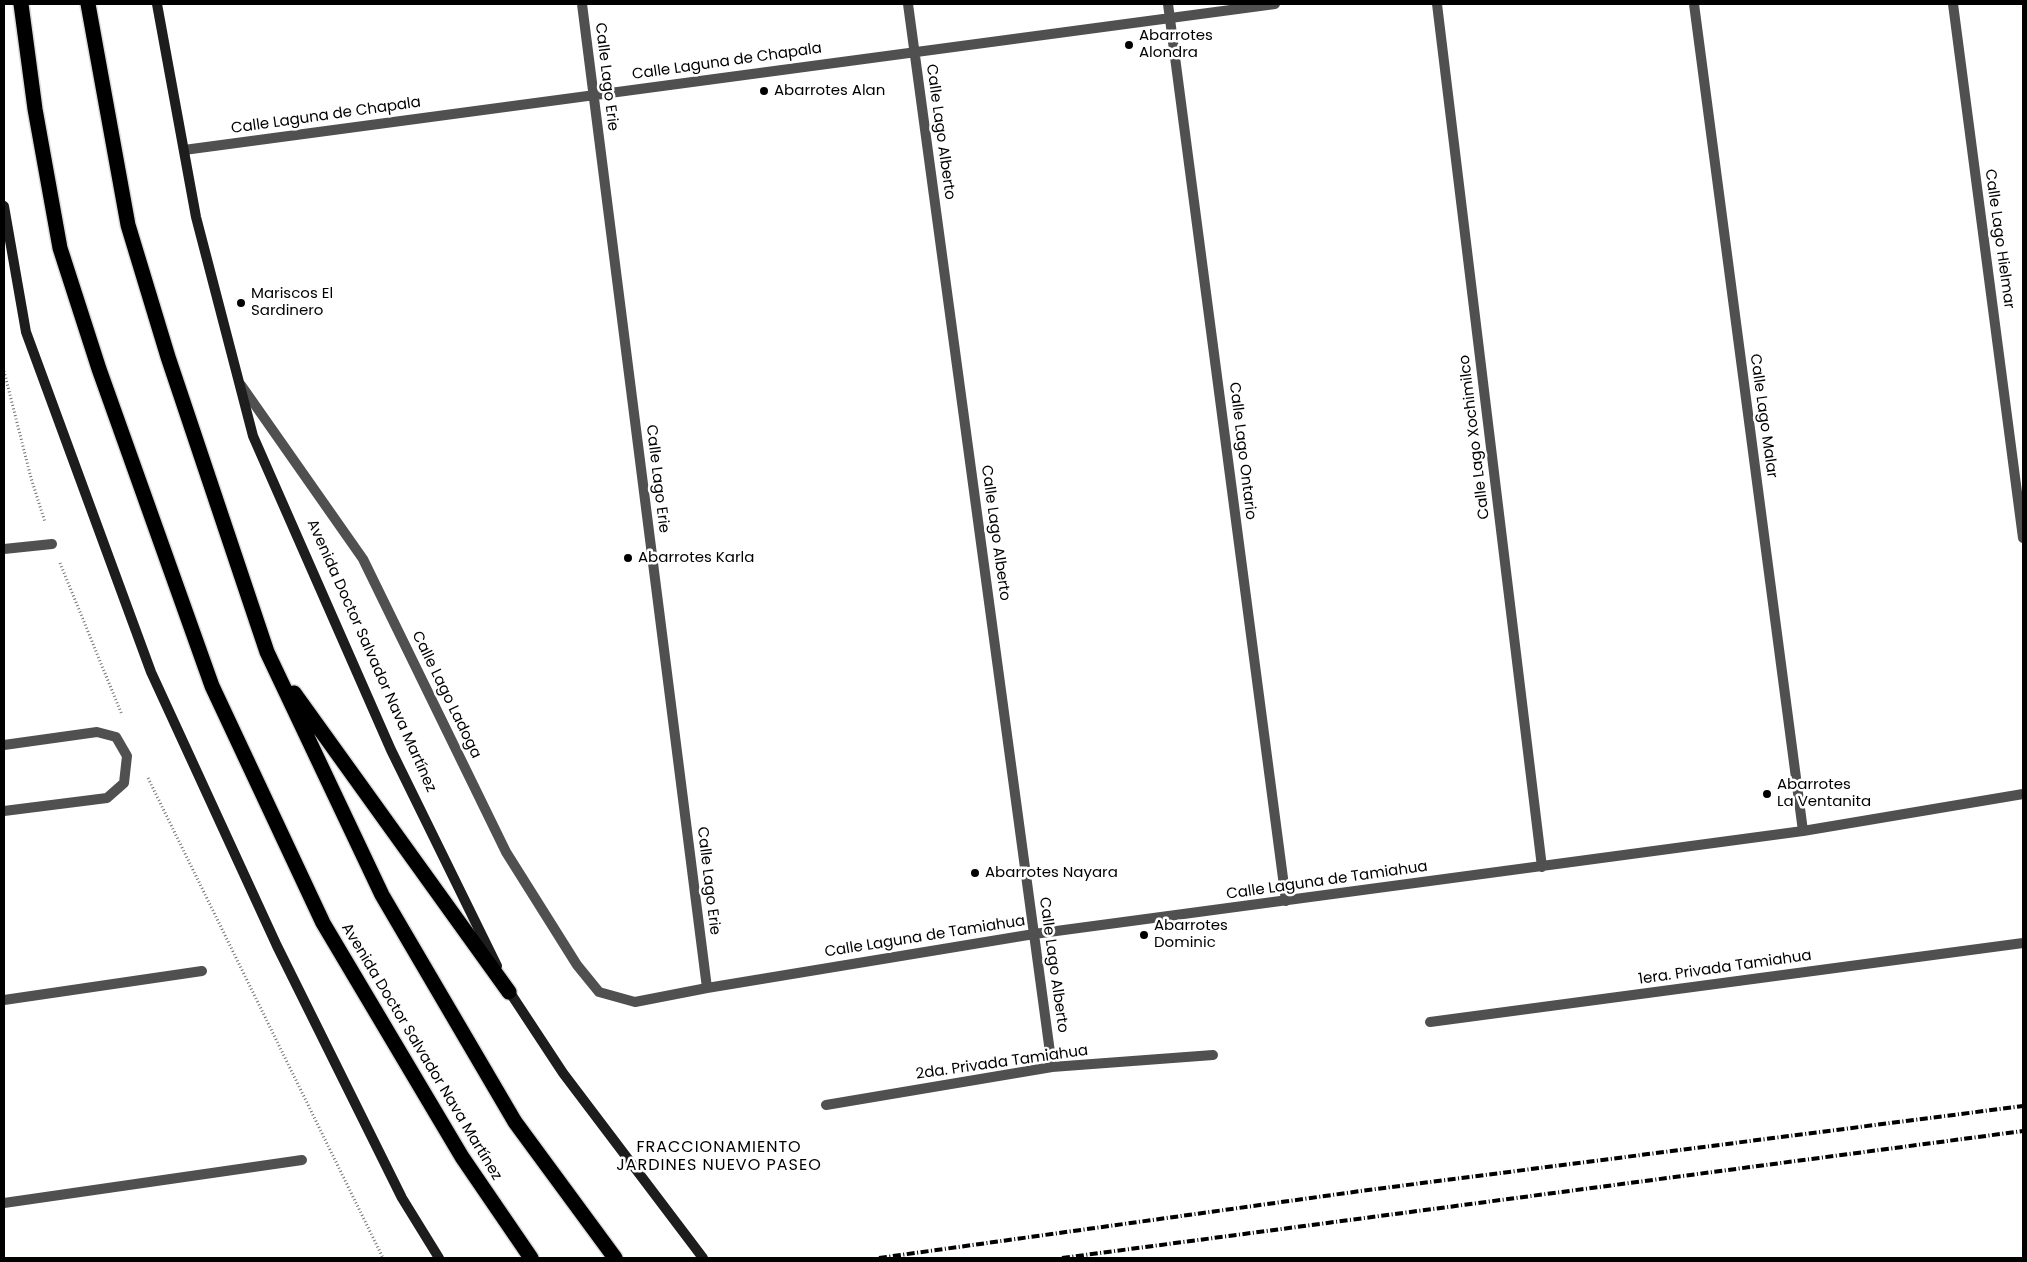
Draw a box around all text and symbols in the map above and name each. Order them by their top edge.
street label: Calle Lago Erie [590,22,622,132]
place label: Abarrotes Alondra [1139,27,1213,62]
marker: Abarrotes Alondra [1123,39,1135,51]
street label: Calle Laguna de Chapala [631,40,823,84]
street label: Calle Lago Alberto [922,63,958,201]
place label: Abarrotes Alan [774,82,885,100]
marker: Abarrotes Alan [758,85,770,97]
street label: Calle Laguna de Chapala [230,94,422,138]
street label: Calle Lago Hielmar [1980,168,2018,310]
place label: Mariscos El Sardinero [251,285,333,320]
marker: Mariscos El Sardinero [235,297,247,309]
street label: Calle Lago Malar [1745,353,1781,479]
street label: Calle Lago Xochimilco [1456,354,1494,520]
street label: Calle Lago Ontario [1225,381,1259,521]
street label: Calle Lago Erie [641,424,673,534]
street label: Calle Lago Alberto [977,464,1013,602]
street label: Avenida Doctor Salvador Nava Martínez [302,517,440,795]
place label: Abarrotes Karla [638,549,754,567]
marker: Abarrotes Karla [622,552,634,564]
street label: Calle Lago Ladoga [407,628,485,762]
place label: Abarrotes La Ventanita [1777,776,1871,811]
marker: Abarrotes La Ventanita [1761,788,1773,800]
street label: Calle Lago Erie [692,826,724,936]
street label: Calle Laguna de Tamiahua [1225,858,1429,904]
place label: Abarrotes Nayara [985,864,1118,882]
marker: Abarrotes Nayara [969,867,981,879]
street label: Calle Lago Alberto [1035,896,1071,1034]
street label: Calle Laguna de Tamiahua [823,912,1027,962]
place label: Abarrotes Dominic [1154,917,1228,952]
street label: Avenida Doctor Salvador Nava Martínez [337,920,505,1184]
marker: Abarrotes Dominic [1138,929,1150,941]
street label: 1era. Privada Tamiahua [1637,947,1813,989]
street label: 2da. Privada Tamiahua [915,1042,1089,1084]
district label: FRACCIONAMIENTO JARDINES NUEVO PASEO [614,1138,824,1176]

